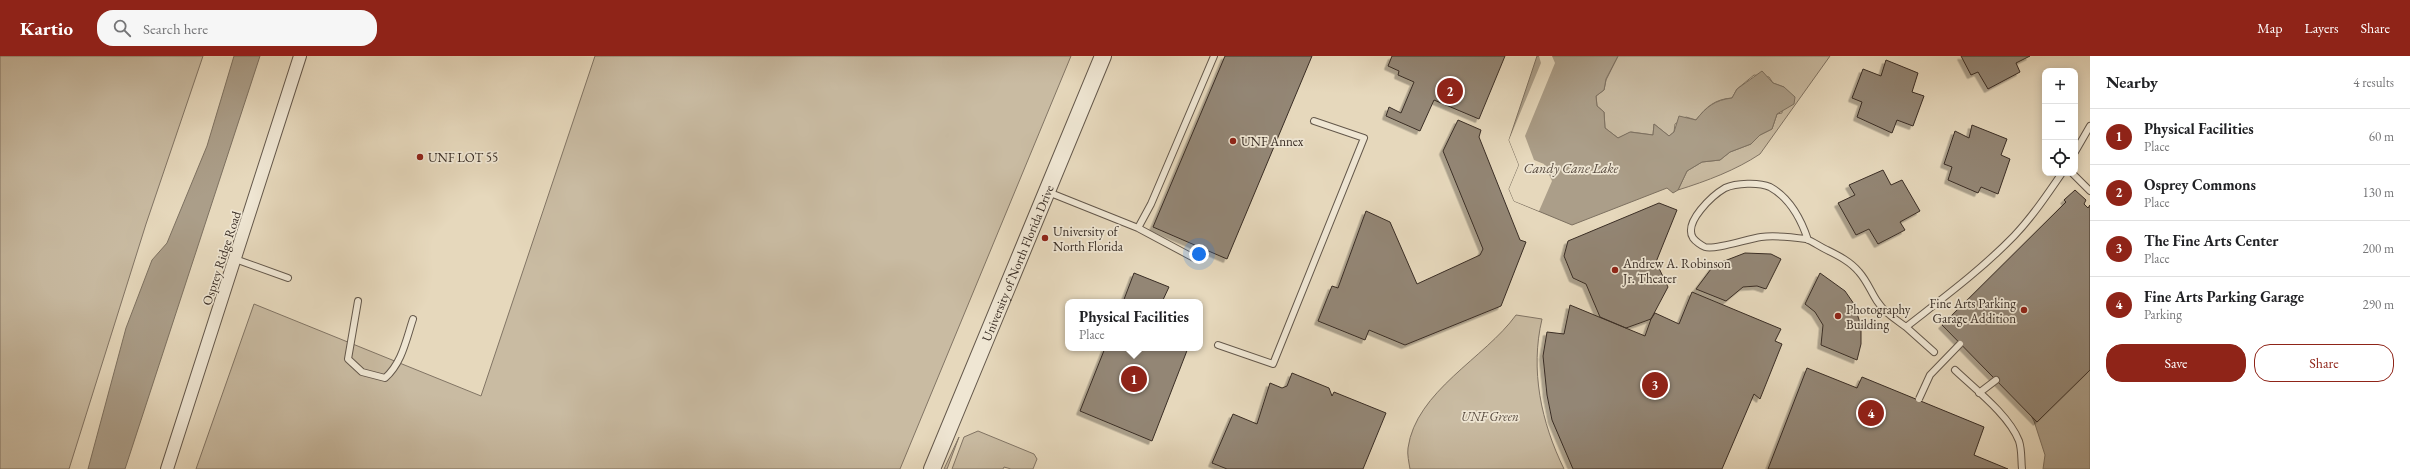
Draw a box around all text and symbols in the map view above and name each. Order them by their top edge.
search box [97,10,377,46]
text: Kartio [20,16,73,41]
icon: search [111,17,133,39]
text: Search here [143,19,208,38]
text: Map [2257,19,2282,37]
text: Layers [2304,19,2339,37]
text: Share [2361,19,2390,37]
map controls [2042,68,2078,176]
button: + [2042,68,2078,104]
text: Nearby [2106,71,2158,93]
text: 4 results [2353,74,2394,91]
pin: 2 [1437,76,1463,106]
button: − [2042,104,2078,140]
text: Physical Facilities [2144,119,2254,138]
text: 1 [2116,128,2122,145]
text: 60 m [2369,128,2394,145]
place label: UNF Annex [1241,133,1304,150]
marker: UNF Annex [1228,136,1238,146]
text: Place [2144,138,2170,155]
button: locate [2042,140,2078,176]
place label: UNF LOT 55 [428,149,498,166]
marker: UNF LOT 55 [415,152,425,162]
water label: Candy Cane Lake [1524,159,1619,177]
text: Osprey Commons [2144,175,2256,194]
street label: University of North Florida Drive [978,182,1058,344]
text: 2 [2116,184,2122,201]
text: 130 m [2363,184,2394,201]
text: Place [2144,194,2170,211]
street label: Osprey Ridge Road [198,208,245,307]
place label: University of North Florida [1053,223,1124,255]
text: The Fine Arts Center [2144,231,2278,250]
marker: University of North Florida [1040,233,1050,243]
text: 3 [2116,240,2122,257]
text: 200 m [2363,240,2394,257]
your location [1189,244,1209,264]
text: Place [2144,250,2170,267]
place label: Andrew A. Robinson Jr. Theater [1622,255,1731,287]
marker: Andrew A. Robinson Jr. Theater [1610,265,1620,275]
text: Fine Arts Parking Garage [2144,287,2304,306]
place label: Fine Arts Parking Garage Addition [1930,295,2016,327]
text: 4 [2116,296,2122,313]
text: 290 m [2363,296,2394,313]
popup [1065,299,1203,351]
place label: Photography Building [1846,301,1911,333]
marker: Fine Arts Parking Garage Addition [2019,305,2029,315]
text: Parking [2144,306,2182,323]
text: Physical Facilities [1079,307,1189,326]
marker: Photography Building [1833,311,1843,321]
text: Place [1079,326,1105,343]
button: Save [2106,344,2246,382]
button: Share [2254,344,2394,382]
pin: 1 [1121,364,1147,394]
pin: 3 [1642,370,1668,400]
pin: 4 [1858,398,1884,428]
park label: UNF Green [1461,408,1519,425]

